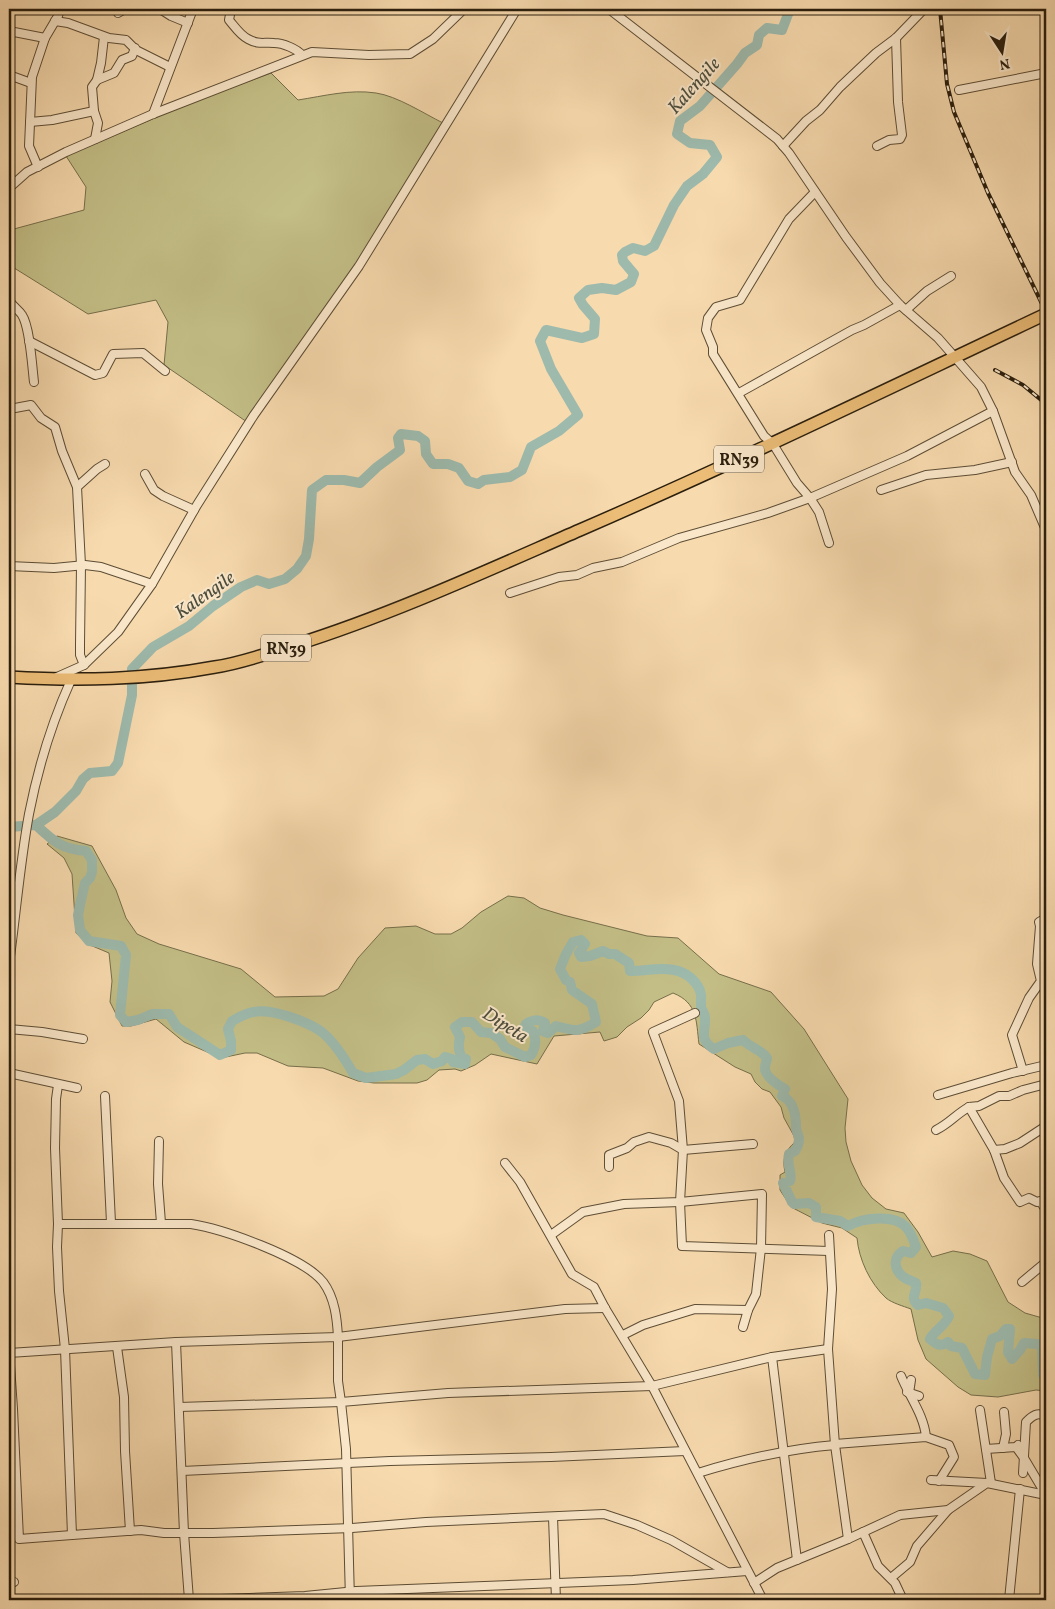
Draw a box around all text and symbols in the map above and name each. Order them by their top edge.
north arrow [978,28,1028,78]
water label: Kalengile [662,52,727,120]
text: N [997,53,1011,74]
road number: RN39 [714,446,764,472]
water label: Kalengile [170,565,240,626]
road number: RN39 [261,634,311,661]
water label: Dipeta [477,1002,533,1050]

